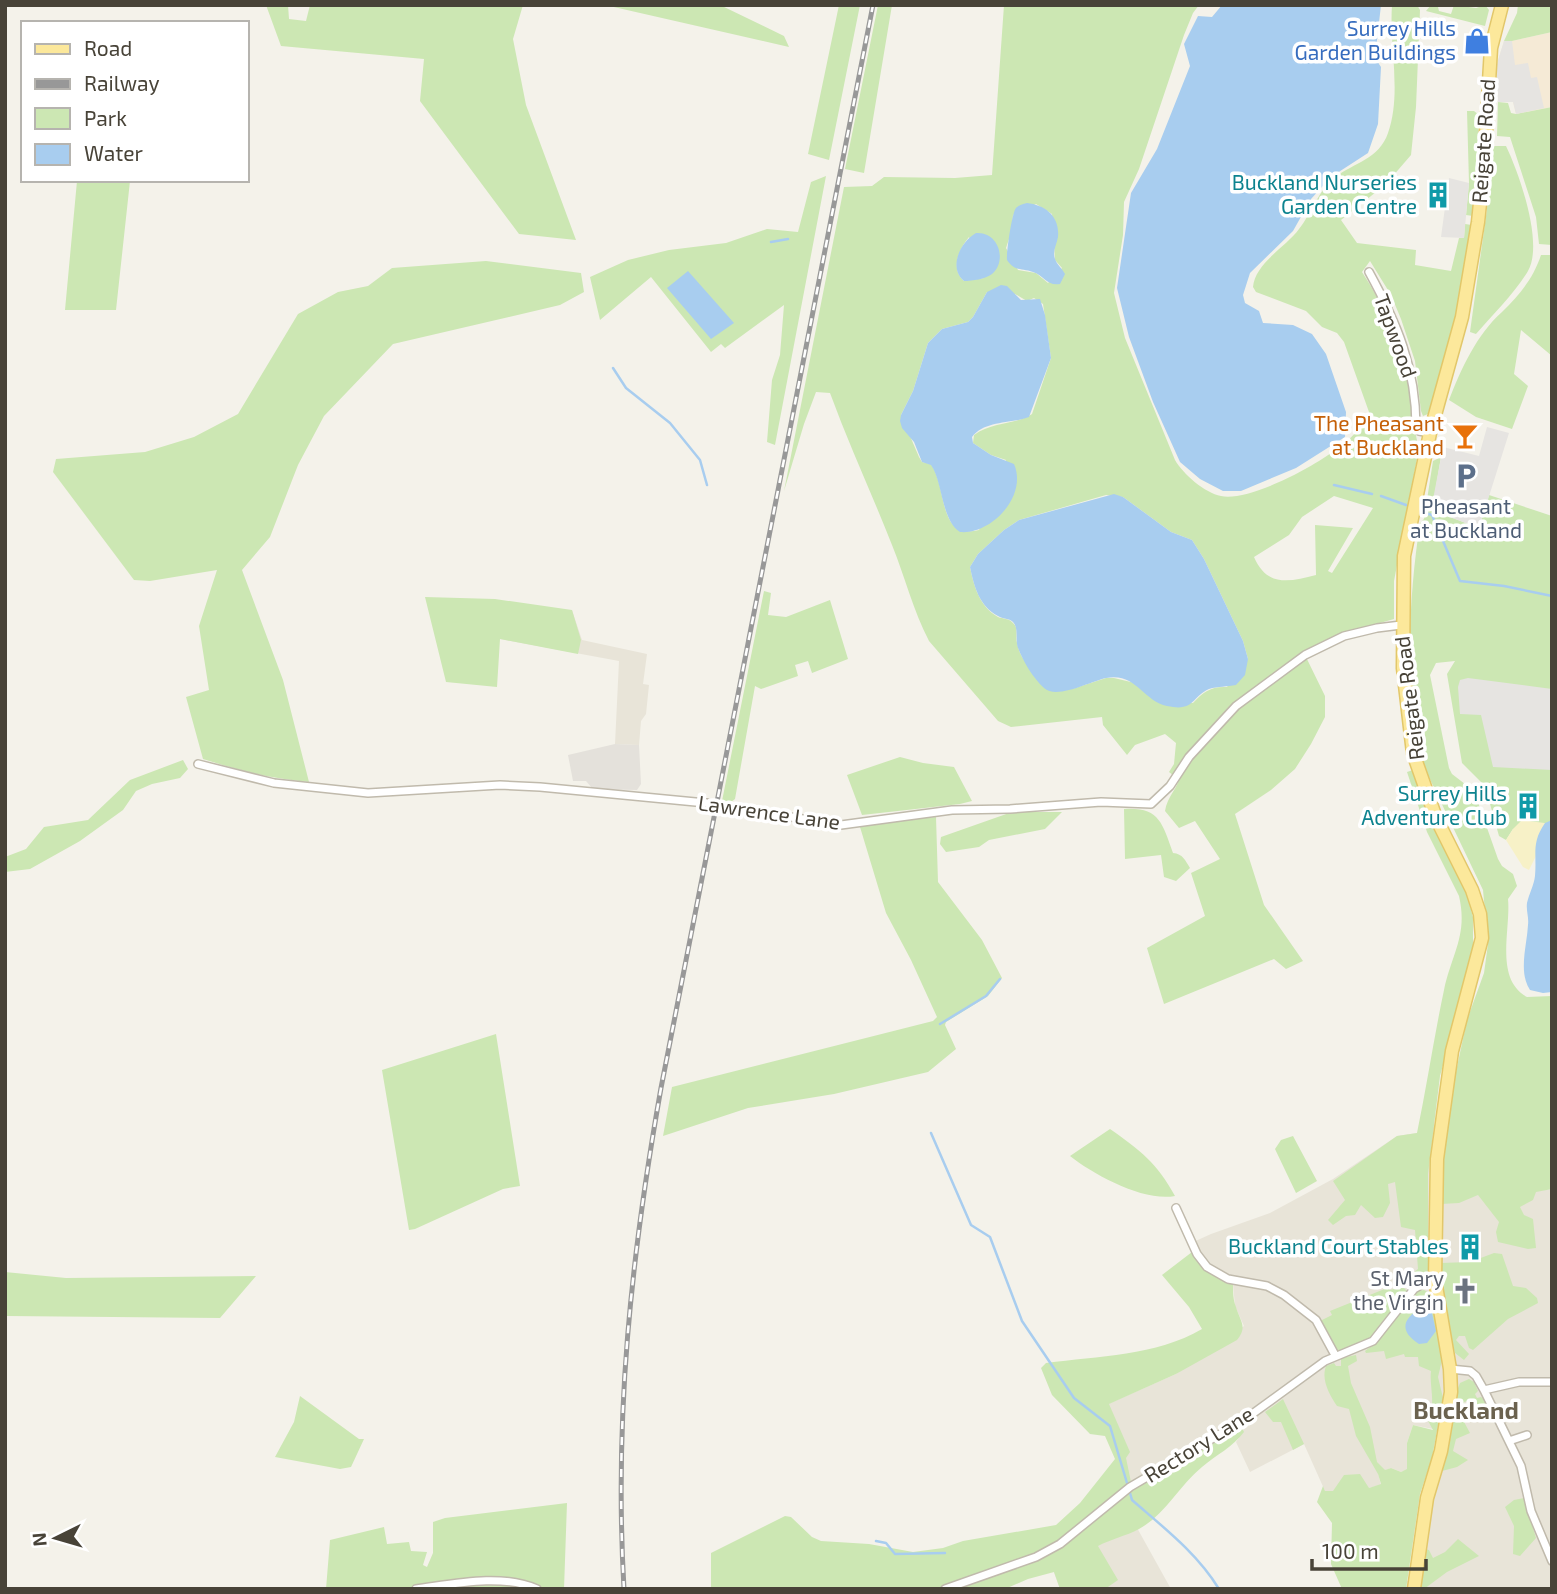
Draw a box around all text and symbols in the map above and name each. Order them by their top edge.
place label: Surrey Hills Garden Buildings [1295,15,1456,64]
legend [21,21,248,182]
shop icon: Surrey Hills Garden Buildings [1462,26,1492,56]
text: Road [84,35,132,60]
text: Railway [84,70,160,95]
street label: Reigate Road [1466,78,1499,204]
text: Park [84,105,127,130]
text: Water [84,140,143,165]
place label: Buckland Nurseries Garden Centre [1232,169,1417,218]
building icon: Buckland Nurseries Garden Centre [1423,180,1453,210]
street label: Tapwood [1370,290,1423,381]
place label: The Pheasant at Buckland [1314,410,1444,459]
bar icon: The Pheasant at Buckland [1450,421,1480,451]
parking icon: Pheasant at Buckland [1451,461,1481,491]
place label: Pheasant at Buckland [1410,493,1522,542]
street label: Reigate Road [1388,635,1429,762]
place label: Surrey Hills Adventure Club [1361,780,1507,829]
street label: Lawrence Lane [697,789,842,834]
building icon: Surrey Hills Adventure Club [1513,791,1543,821]
building icon: Buckland Court Stables [1455,1232,1485,1262]
place label: Buckland Court Stables [1228,1233,1449,1258]
place label: St Mary the Virgin [1353,1265,1444,1314]
church icon: St Mary the Virgin [1450,1276,1480,1306]
district label: Buckland [1413,1395,1519,1424]
street label: Rectory Lane [1139,1400,1257,1487]
north arrow [21,1503,91,1573]
scale bar [1312,1528,1426,1572]
text: N [27,1532,51,1547]
text: 100 m [1322,1538,1379,1563]

